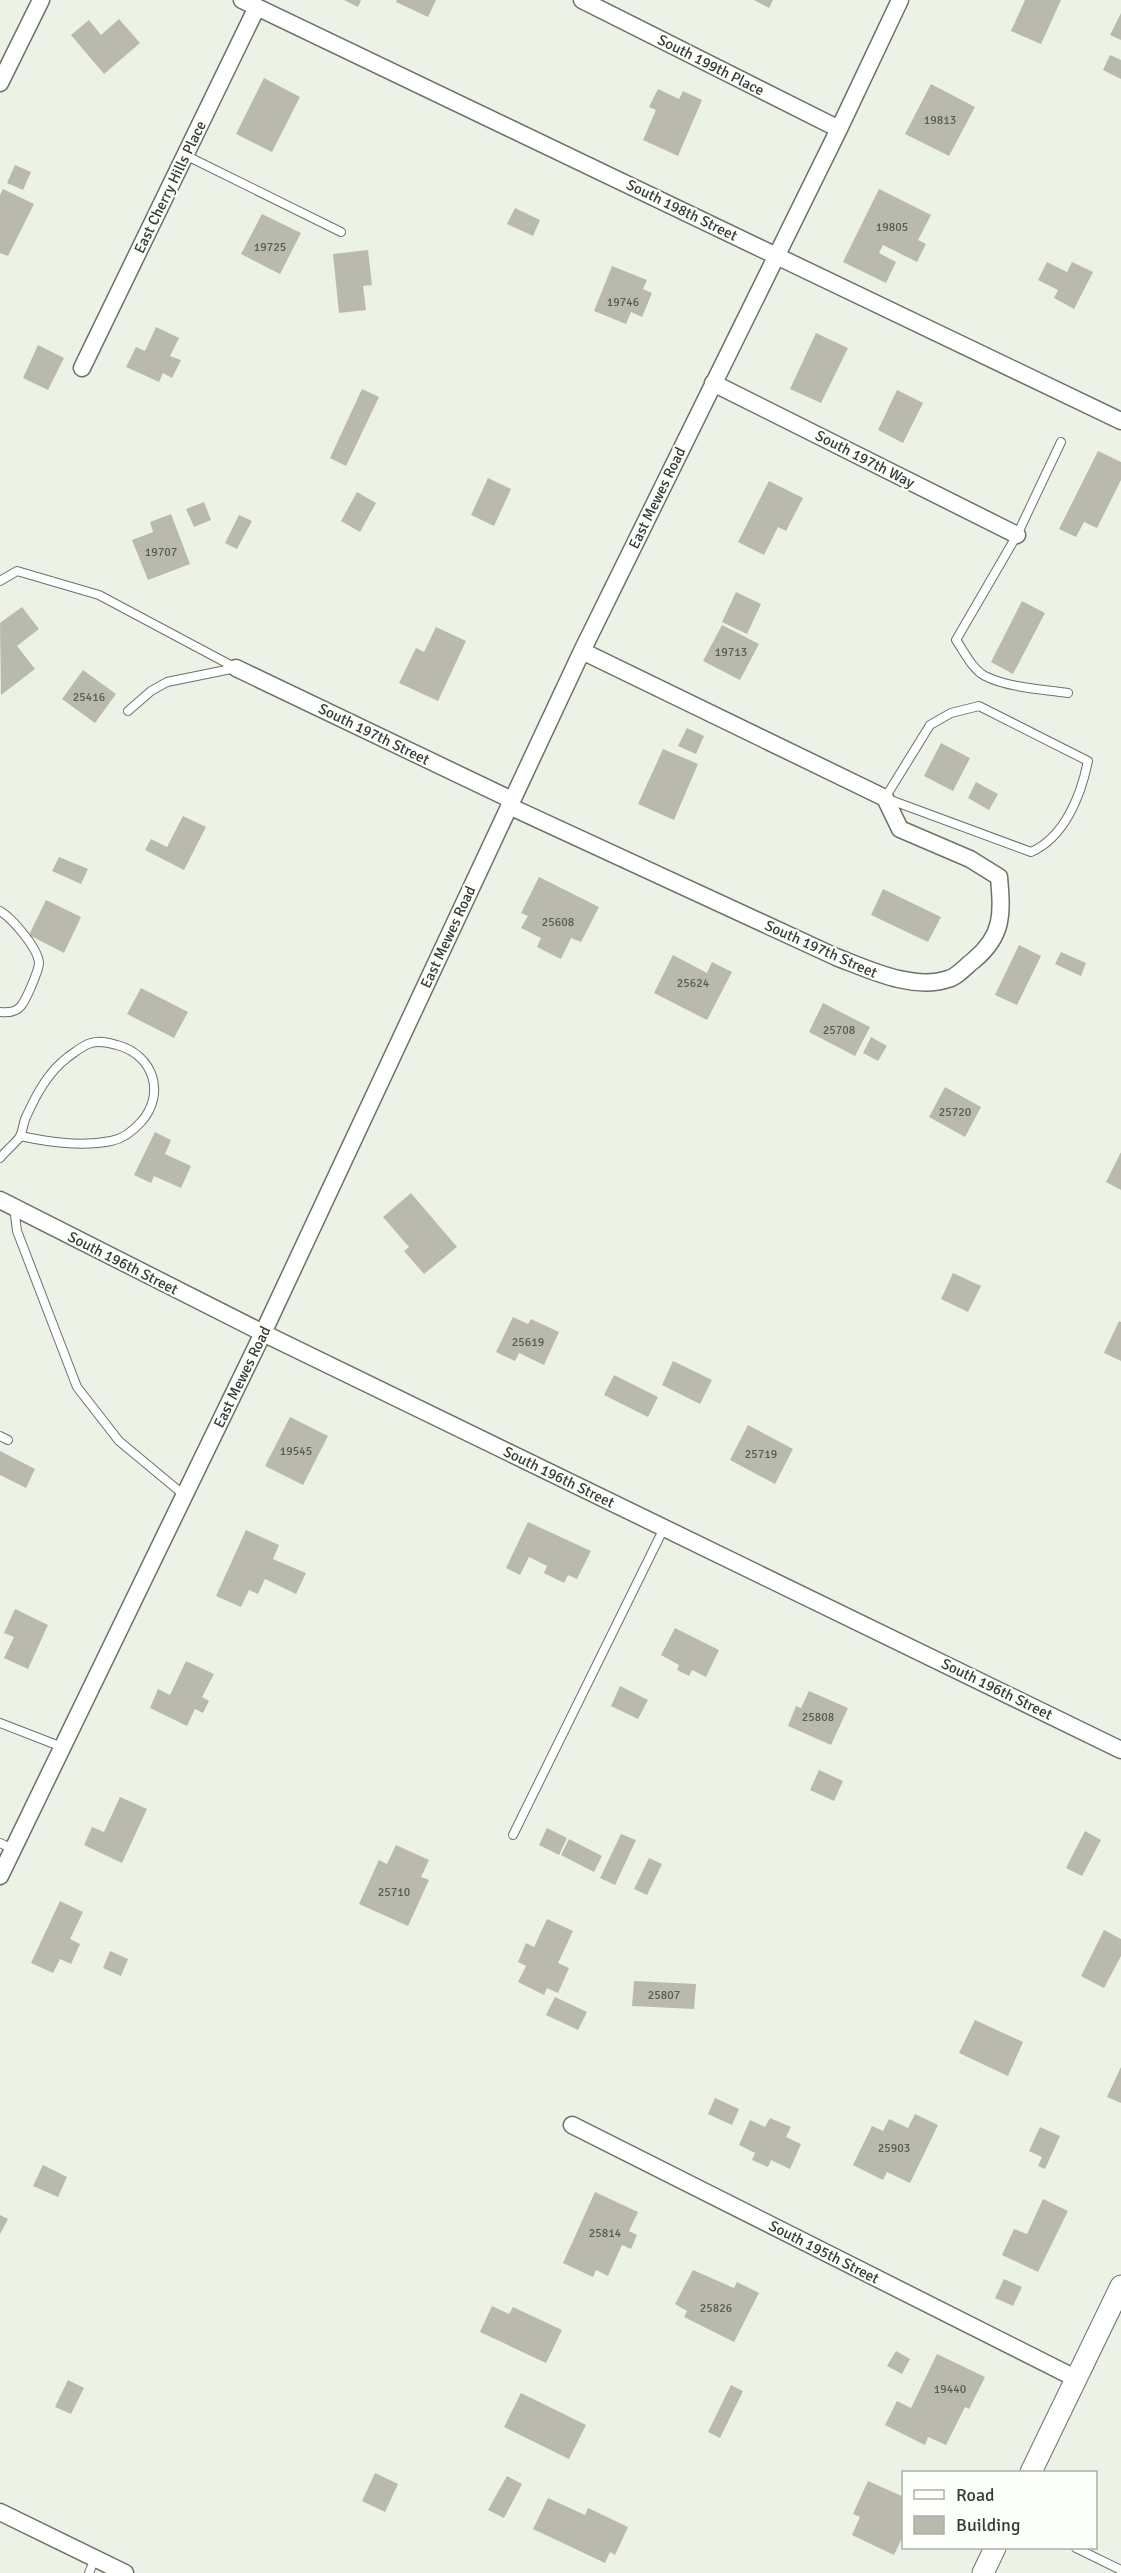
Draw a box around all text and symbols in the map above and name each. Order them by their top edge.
street label: South 199th Place [655,30,767,100]
house number: 19813 [924,113,956,128]
street label: East Cherry Hills Place [130,118,210,256]
street label: South 198th Street [624,175,740,245]
house number: 19805 [876,220,908,235]
house number: 19725 [254,240,286,255]
house number: 19746 [607,295,639,310]
street label: South 197th Way [812,426,918,492]
street label: East Mewes Road [625,444,689,552]
house number: 19707 [145,545,177,560]
house number: 19713 [715,645,747,660]
house number: 25416 [73,690,105,705]
street label: South 197th Street [316,699,432,769]
street label: East Mewes Road [416,883,480,991]
house number: 25608 [542,915,574,930]
street label: South 197th Street [762,916,880,982]
house number: 25624 [677,976,710,991]
house number: 25708 [823,1023,855,1038]
house number: 25720 [939,1105,971,1120]
street label: South 196th Street [65,1227,181,1299]
street label: East Mewes Road [210,1323,274,1431]
house number: 25619 [512,1335,544,1350]
street label: South 196th Street [501,1442,617,1512]
house number: 19545 [280,1444,312,1459]
house number: 25719 [745,1447,777,1462]
street label: South 196th Street [939,1654,1055,1724]
house number: 25808 [802,1710,834,1725]
house number: 25710 [378,1885,410,1900]
house number: 25807 [648,1988,680,2003]
house number: 25903 [878,2141,910,2156]
street label: South 195th Street [766,2216,882,2288]
house number: 25814 [589,2226,622,2241]
house number: 25826 [700,2301,732,2316]
house number: 19440 [934,2382,966,2397]
legend [902,2471,1097,2549]
text: Road [956,2484,995,2506]
text: Building [956,2514,1020,2536]

